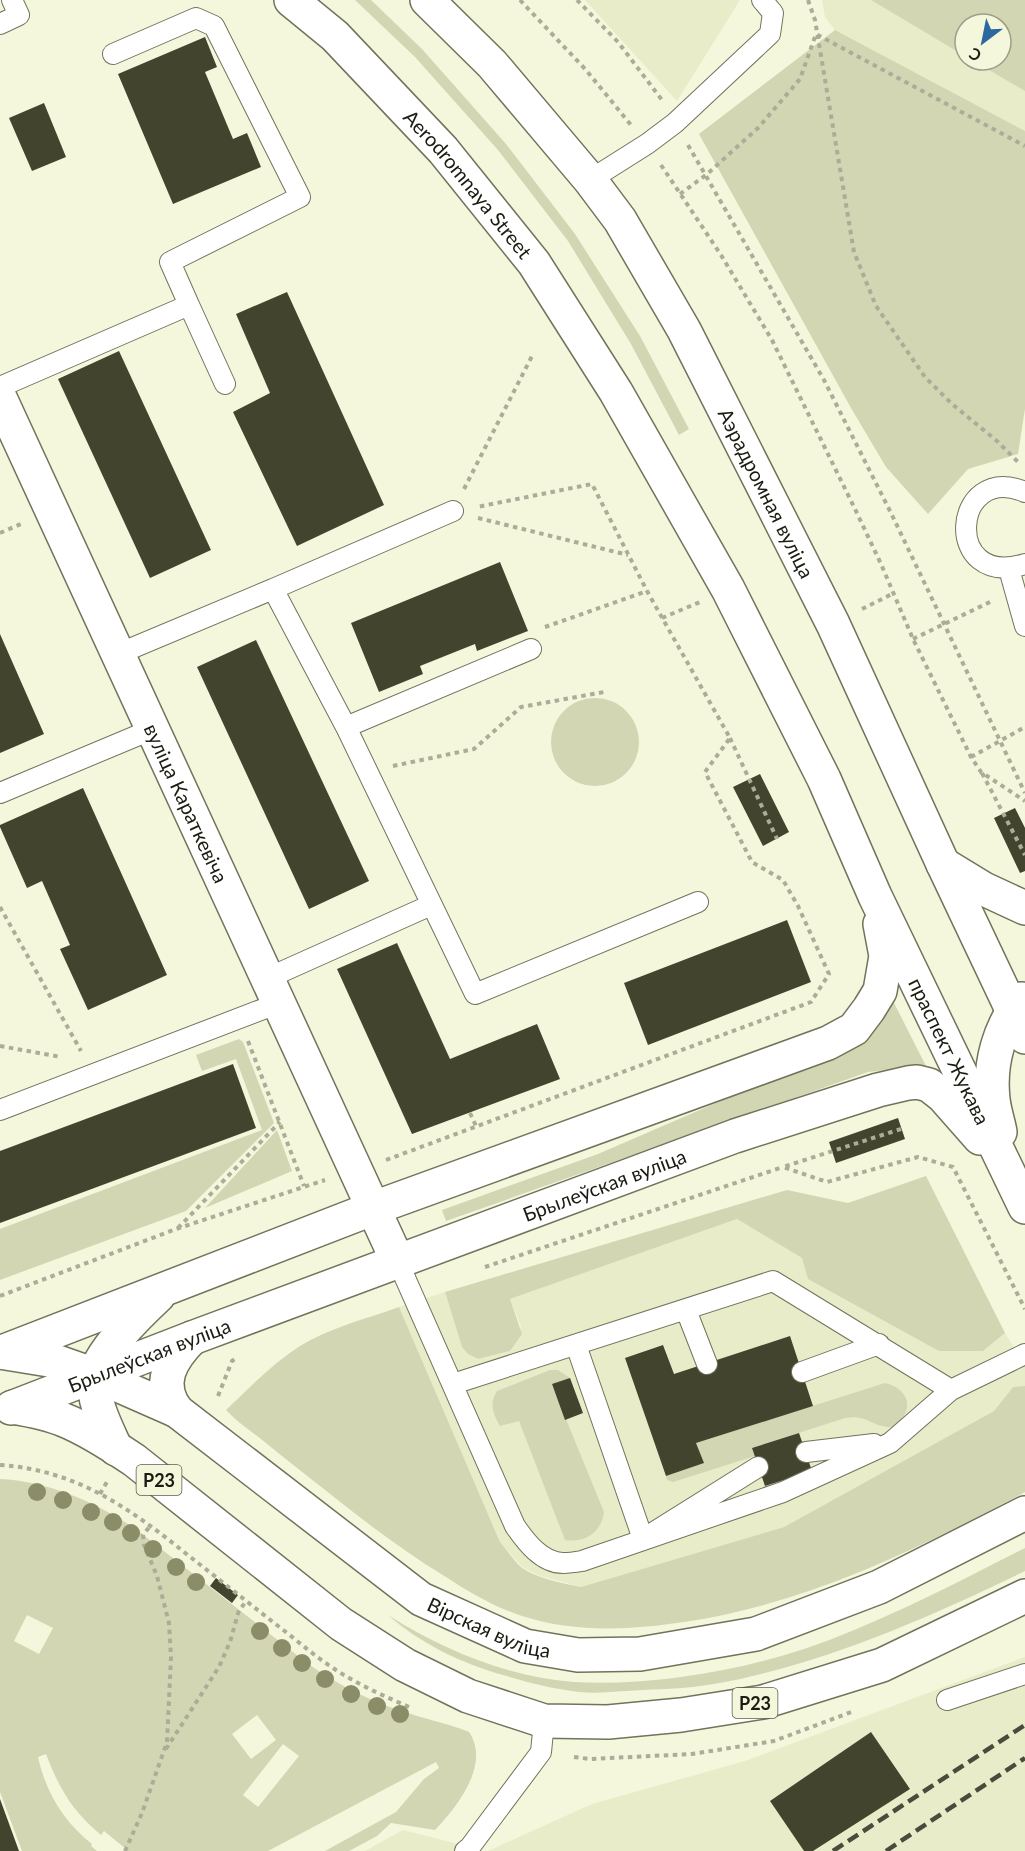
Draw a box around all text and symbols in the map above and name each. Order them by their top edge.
north arrow [953,12,1013,72]
text: С [965,44,984,66]
street label: Aerodromnaya Street [399,105,537,263]
street label: Аэрадромная вуліца [714,404,820,582]
street label: вуліца Караткевіча [140,720,234,886]
street label: праспект Жукава [904,974,995,1128]
street label: Брылеўская вуліца [519,1143,689,1226]
street label: Брылеўская вуліца [64,1313,234,1397]
road number: Р23 [136,1465,182,1495]
street label: Вірская вуліца [424,1592,552,1662]
road number: Р23 [732,1688,777,1718]

